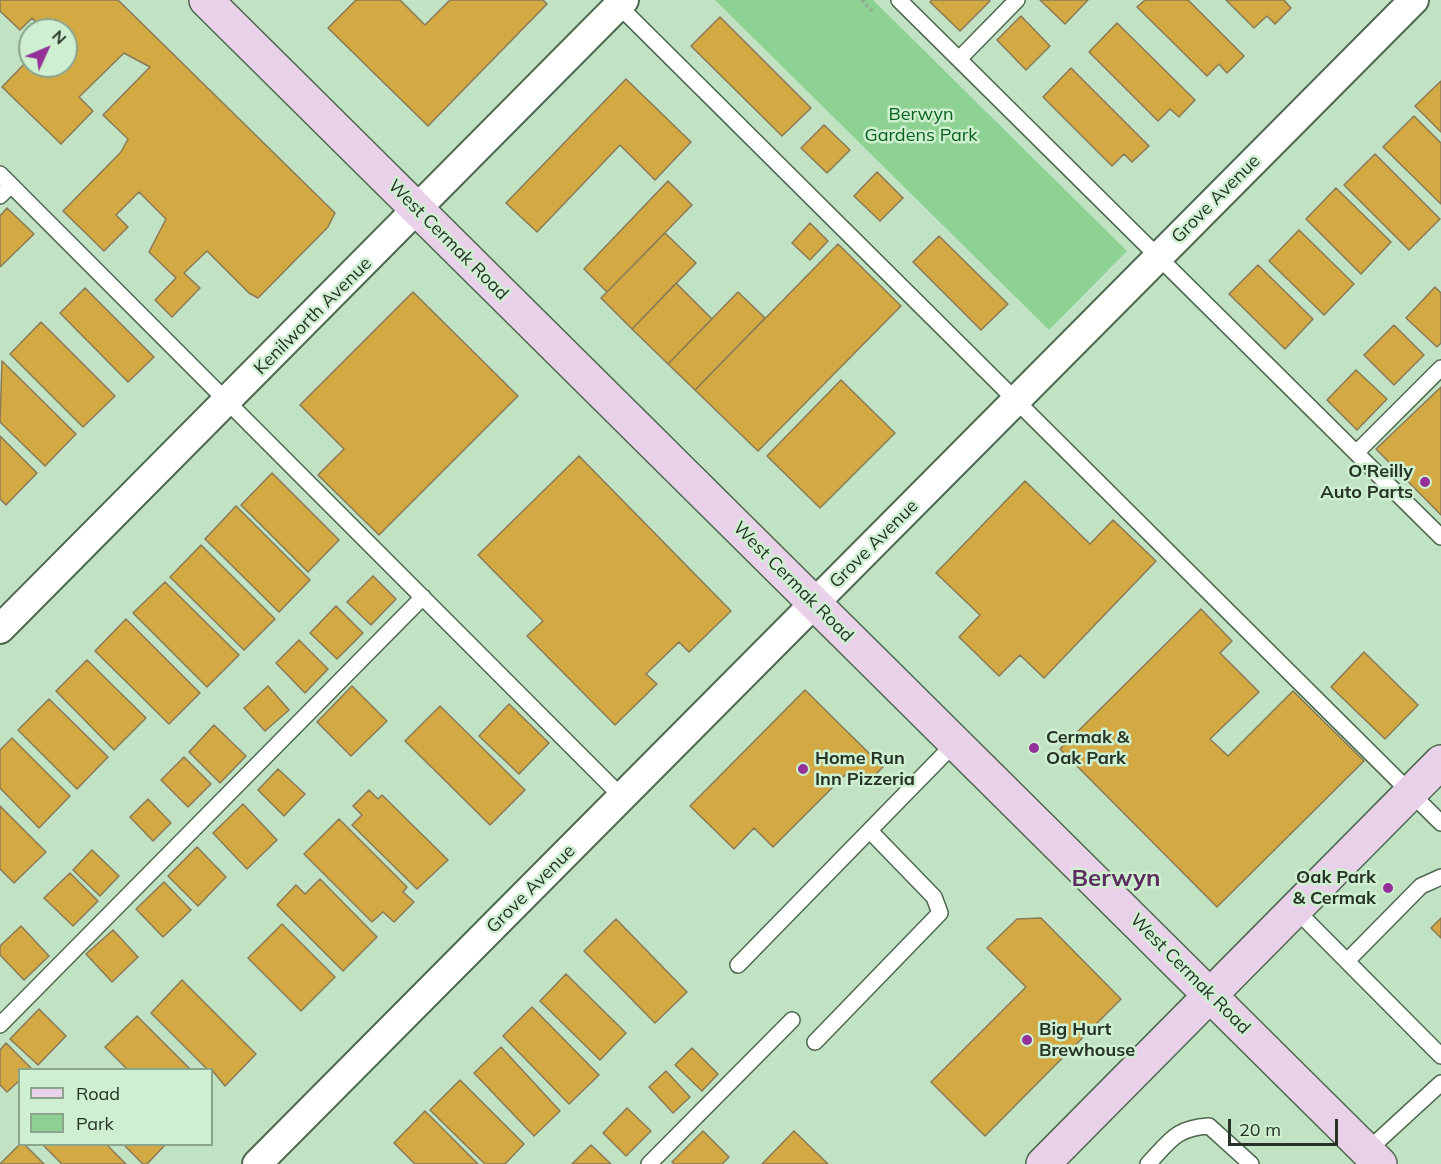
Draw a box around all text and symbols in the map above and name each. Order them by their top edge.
north arrow [18,18,78,78]
text: N [48,26,71,48]
park label: Berwyn Gardens Park [864,104,978,146]
street label: Grove Avenue [1167,150,1265,248]
street label: West Cermak Road [383,175,513,305]
street label: Kenilworth Avenue [250,253,376,379]
place label: O'Reilly Auto Parts [1320,461,1413,504]
marker: O'Reilly Auto Parts [1418,475,1432,489]
street label: Grove Avenue [825,495,923,593]
street label: West Cermak Road [728,517,858,647]
place label: Cermak & Oak Park [1046,727,1129,770]
marker: Cermak & Oak Park [1027,741,1041,755]
place label: Home Run Inn Pizzeria [815,748,915,790]
marker: Home Run Inn Pizzeria [796,762,810,776]
street label: Grove Avenue [482,840,580,938]
district label: Berwyn [1071,865,1161,893]
place label: Oak Park & Cermak [1293,867,1376,910]
marker: Oak Park & Cermak [1381,881,1395,895]
street label: West Cermak Road [1125,909,1255,1039]
place label: Big Hurt Brewhouse [1039,1019,1135,1062]
marker: Big Hurt Brewhouse [1020,1033,1034,1047]
legend [18,1068,213,1146]
text: Road [76,1082,120,1105]
scale bar [1231,1107,1340,1145]
text: Park [76,1112,114,1135]
text: 20 m [1239,1118,1281,1141]

